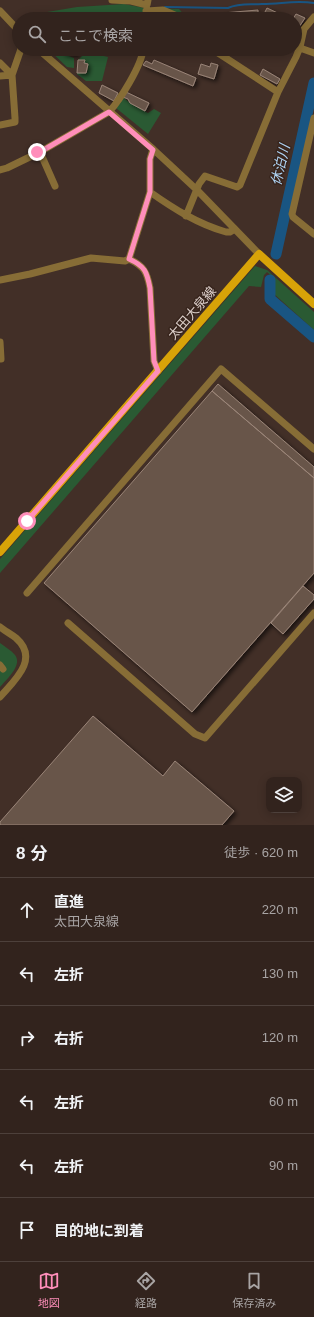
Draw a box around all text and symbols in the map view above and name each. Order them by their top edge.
search box [12,12,302,56]
icon: search [26,23,48,45]
text: ここで検索 [58,27,133,44]
water label: 休泊川 [267,141,293,187]
route end [28,143,46,161]
street label: 太田大泉線 [165,284,219,342]
route start [18,512,36,530]
map controls [266,777,302,813]
button: layers [266,777,302,813]
text: 8 分 [16,844,47,863]
text: 徒歩 · 620 m [224,845,298,860]
text: 直進 [54,893,84,910]
icon: ahead [16,899,38,921]
text: 220 m [262,902,298,917]
text: 太田大泉線 [54,914,119,929]
icon: left [16,963,38,985]
text: 左折 [54,966,84,983]
text: 130 m [262,966,298,981]
icon: right [16,1027,38,1049]
text: 右折 [54,1030,84,1047]
text: 120 m [262,1030,298,1045]
icon: left [16,1091,38,1113]
text: 左折 [54,1094,84,1111]
text: 60 m [269,1094,298,1109]
icon: left [16,1155,38,1177]
text: 左折 [54,1158,84,1175]
text: 90 m [269,1158,298,1173]
icon: arrive [16,1219,38,1241]
text: 目的地に到着 [54,1222,144,1239]
tab: 地図 [38,1270,60,1310]
tab: 経路 [135,1270,157,1310]
tab: 保存済み [232,1270,276,1310]

